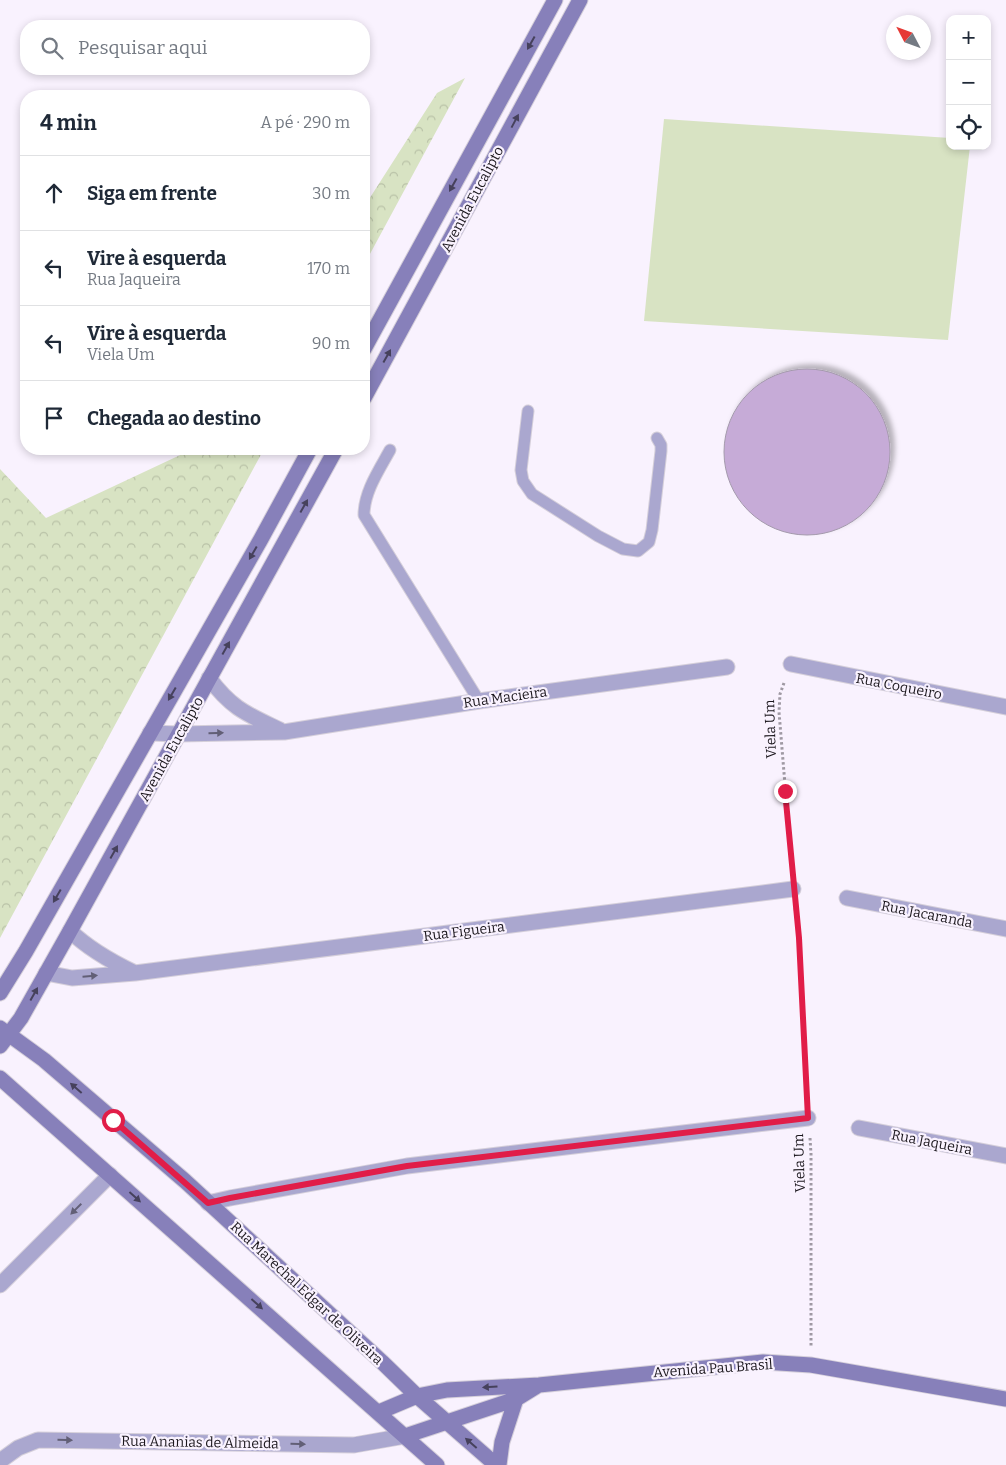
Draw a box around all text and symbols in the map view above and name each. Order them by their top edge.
north arrow [886,15,931,60]
map controls [946,15,991,150]
button: + [946,15,991,60]
search box [20,20,370,75]
icon: search [38,34,66,62]
text: Pesquisar aqui [78,36,207,59]
one-way arrow [527,36,536,49]
button: − [946,60,991,105]
button: locate [946,105,991,150]
text: 4 min [40,110,97,136]
text: A pé · 290 m [261,113,350,132]
one-way arrow [511,113,519,128]
street label: Avenida Eucalipto [438,144,507,255]
icon: ahead [40,179,68,207]
one-way arrow [449,179,458,192]
text: Siga em frente [87,182,217,205]
text: 30 m [312,184,350,203]
text: Vire à esquerda [87,247,226,270]
icon: left [40,254,68,282]
text: 170 m [307,259,350,278]
text: Rua Jaqueira [87,270,181,289]
text: Vire à esquerda [87,322,226,345]
icon: left [40,329,68,357]
text: 90 m [312,334,350,353]
text: Viela Um [87,345,154,364]
one-way arrow [383,349,392,362]
icon: arrive [40,404,68,432]
text: Chegada ao destino [87,407,261,430]
one-way arrow [300,499,308,514]
one-way arrow [248,546,257,560]
one-way arrow [221,642,230,655]
street label: Rua Coqueiro [854,670,943,703]
street label: Rua Macieira [462,683,548,712]
one-way arrow [168,688,177,701]
street label: Avenida Eucalipto [136,694,207,804]
street label: Viela Um [761,699,780,759]
one-way arrow [209,729,225,737]
route end [774,780,797,803]
one-way arrow [110,845,118,860]
one-way arrow [53,890,62,903]
street label: Rua Jacaranda [880,897,974,932]
street label: Rua Figueira [422,918,506,945]
one-way arrow [82,972,98,980]
one-way arrow [30,987,39,1001]
one-way arrow [70,1083,83,1094]
route start [102,1109,125,1132]
street label: Rua Jaqueira [890,1126,974,1159]
street label: Viela Um [790,1133,809,1193]
one-way arrow [129,1191,142,1202]
one-way arrow [70,1203,82,1215]
street label: Rua Marechal Edgar de Oliveira [227,1218,387,1369]
one-way arrow [250,1299,263,1310]
street label: Avenida Pau Brasil [653,1356,773,1381]
one-way arrow [482,1384,498,1392]
street label: Rua Ananias de Almeida [121,1433,279,1452]
one-way arrow [57,1436,73,1444]
one-way arrow [465,1437,477,1449]
one-way arrow [290,1440,306,1448]

